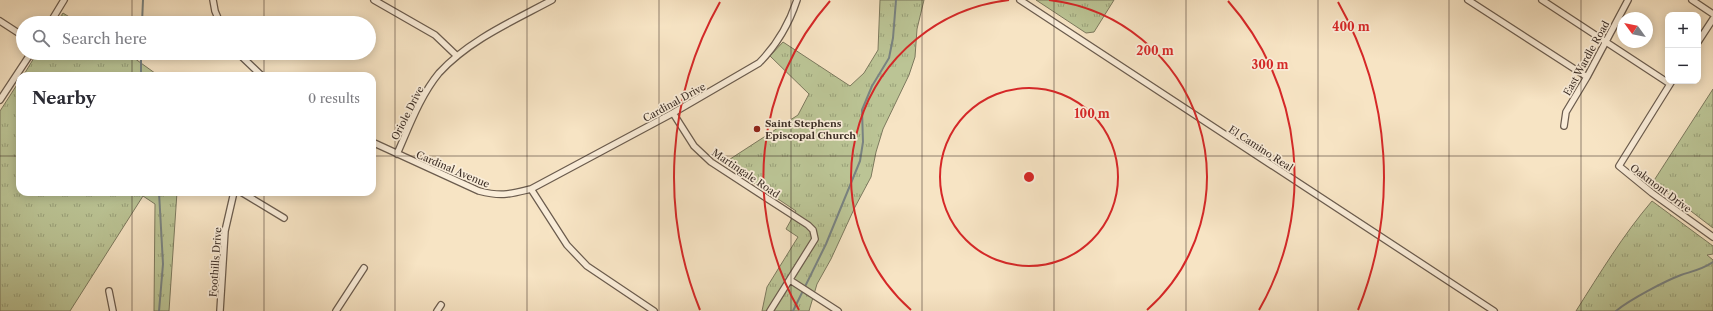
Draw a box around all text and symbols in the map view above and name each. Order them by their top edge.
north arrow [1617,12,1653,48]
map controls [1665,12,1701,84]
button: + [1665,12,1701,48]
search box [16,16,376,60]
street label: East Wardle Road [1560,18,1612,98]
text: 400 m [1332,19,1370,34]
icon: search [30,27,52,49]
text: Search here [62,29,147,48]
text: 200 m [1136,43,1174,58]
button: − [1665,48,1701,84]
text: 300 m [1251,57,1289,72]
street label: Cardinal Drive [641,80,708,125]
street label: Oriole Drive [388,84,427,142]
text: Nearby [32,88,96,108]
text: 0 results [308,90,360,106]
text: 100 m [1074,106,1110,121]
place label: Saint Stephens Episcopal Church [765,117,856,142]
street label: El Camino Real [1226,123,1295,174]
marker: Saint Stephens Episcopal Church [752,124,762,134]
street label: Martingale Road [709,146,782,201]
street label: Cardinal Avenue [414,148,492,191]
street label: Oakmont Drive [1628,161,1694,216]
centre of rings [1022,170,1036,184]
street label: Foothills Drive [207,226,224,297]

